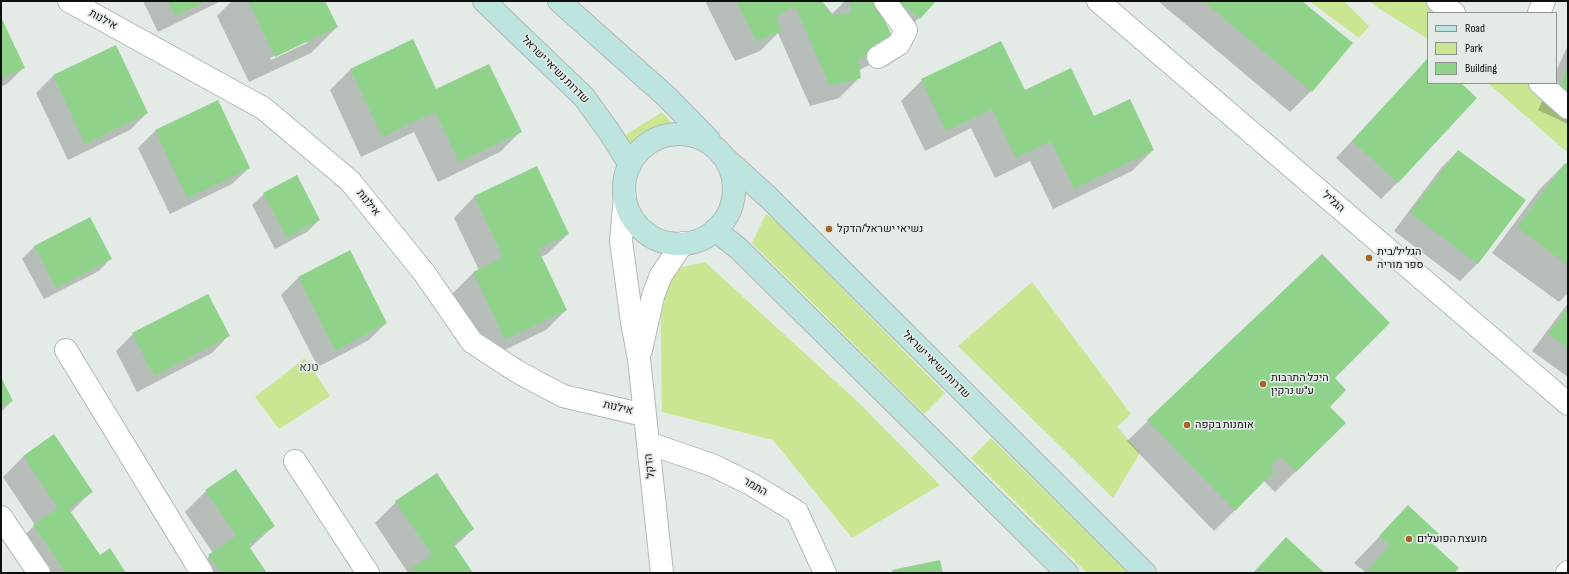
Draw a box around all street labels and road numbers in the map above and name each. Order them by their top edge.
street label: אילנות [87,7,119,33]
street label: שדרות נשיאי ישראל [518,33,592,107]
street label: אילנות [353,187,383,219]
street label: הגליל [1319,189,1347,215]
street label: שדרות נשיאי ישראל [899,328,973,402]
street label: אילנות [602,398,634,418]
street label: הדקל [642,453,658,479]
street label: התמר [741,475,769,499]

